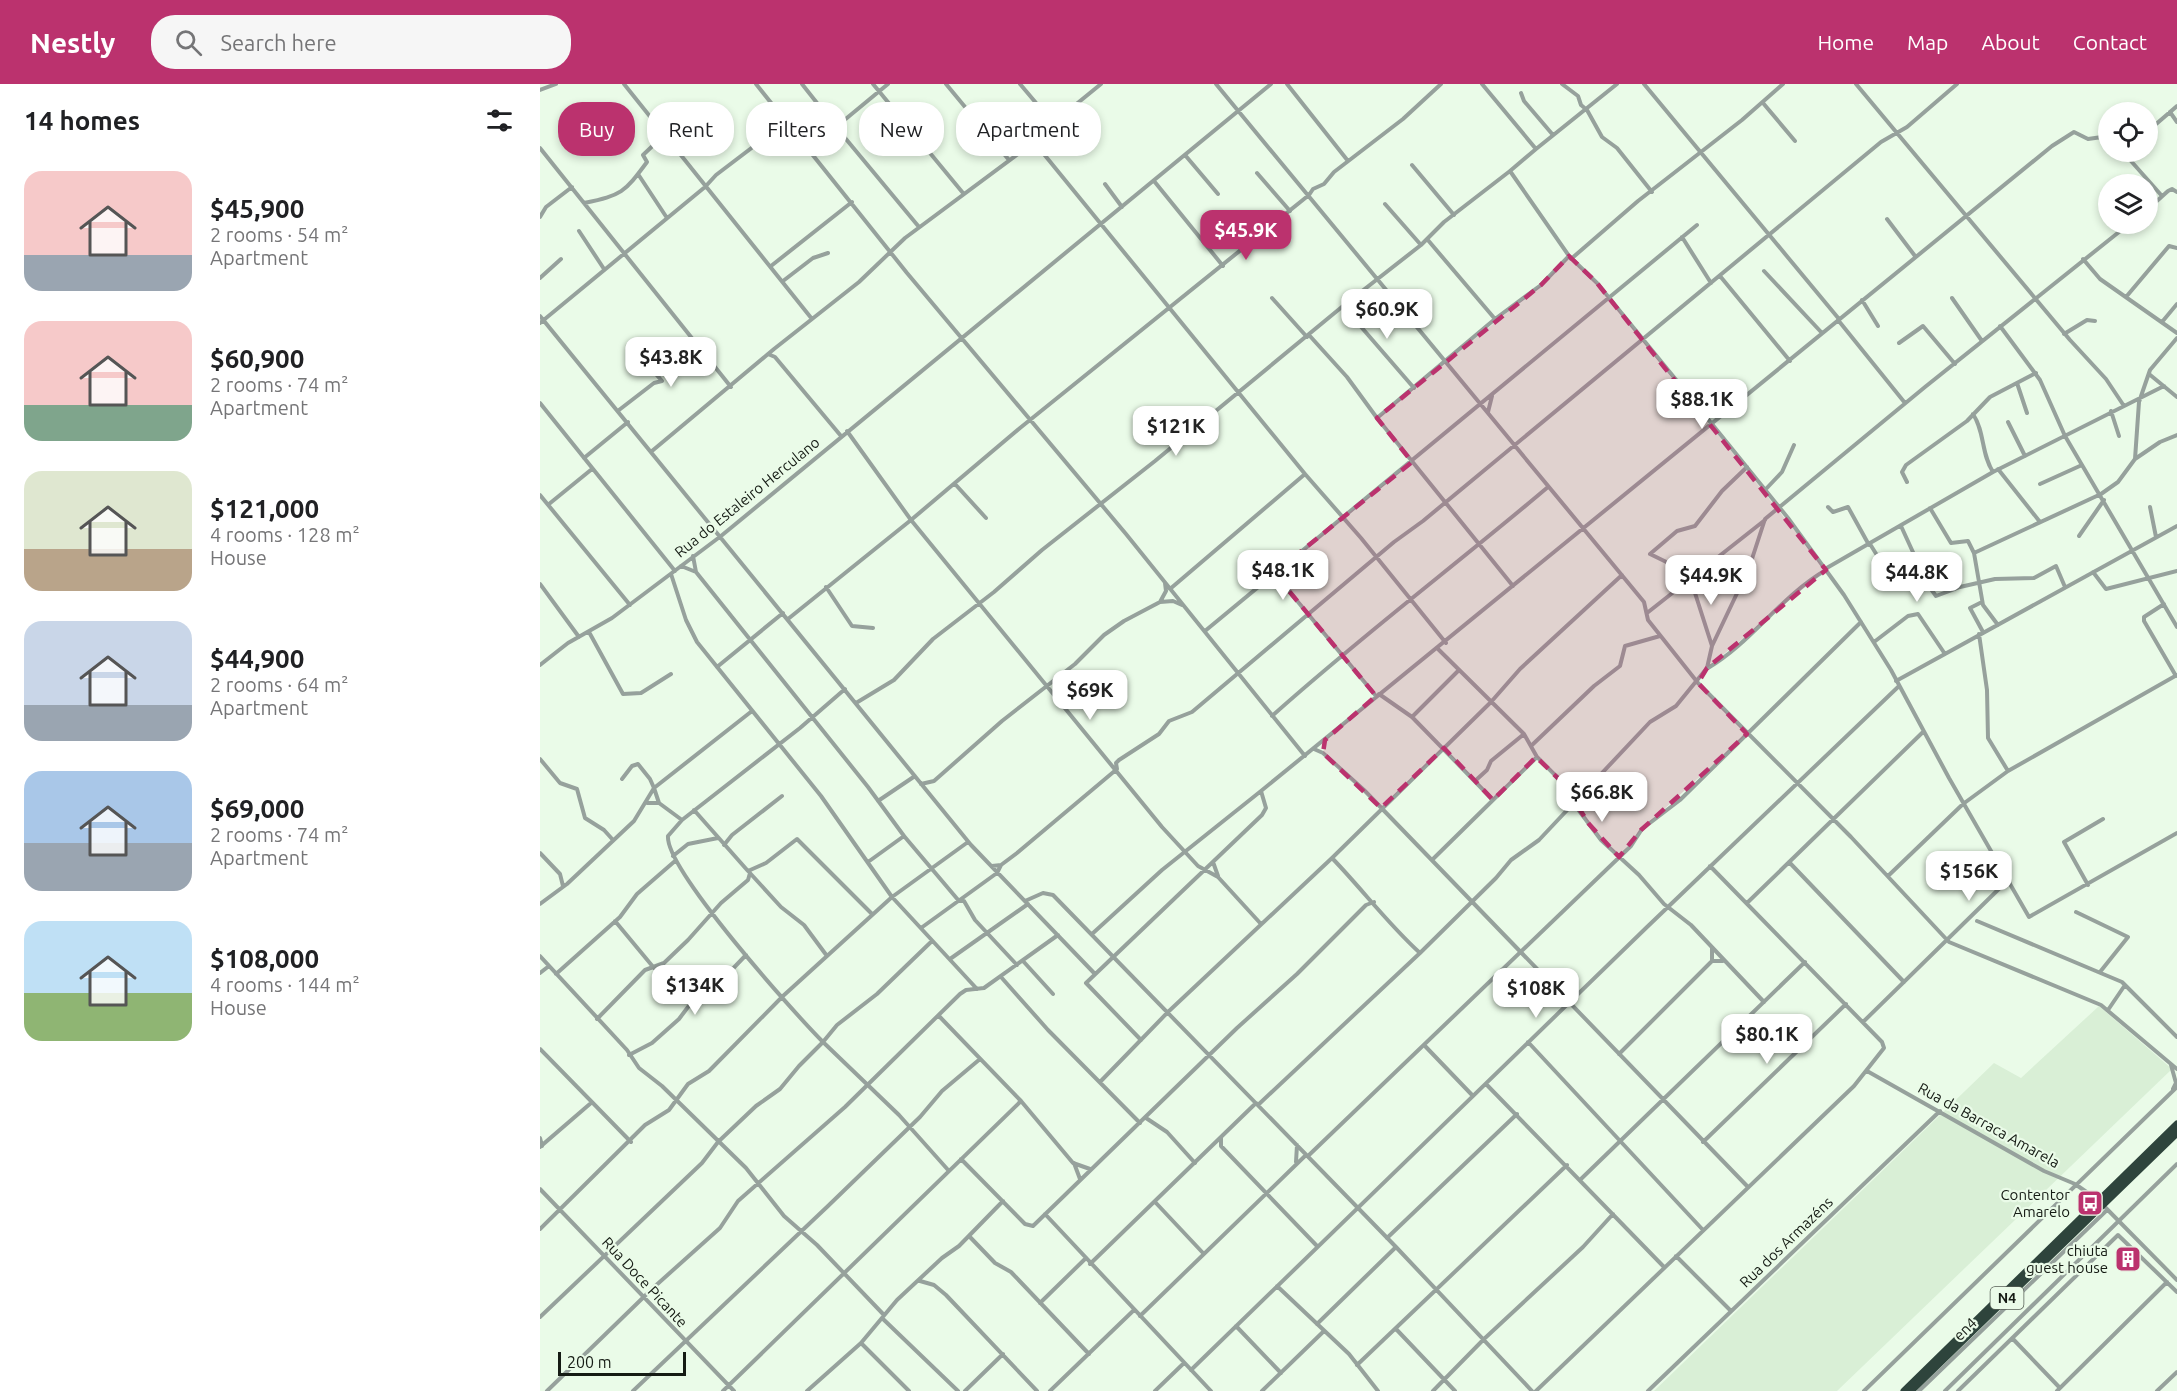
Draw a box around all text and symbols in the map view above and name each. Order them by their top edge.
search box [151,15,571,69]
icon: search [172,26,205,59]
text: Nestly [30,27,115,58]
text: Search here [220,30,337,55]
text: Home [1817,30,1874,54]
text: Map [1907,30,1948,54]
text: About [1981,30,2040,54]
text: Contact [2073,30,2147,54]
chip: Buy [558,102,635,156]
chip: Rent [647,102,734,156]
chip: Filters [746,102,847,156]
chip: New [859,102,944,156]
chip: Apartment [956,102,1101,156]
map controls [2098,102,2158,234]
button: locate [2098,102,2158,162]
icon: filters [483,104,516,137]
text: 14 homes [24,106,140,135]
button: layers [2098,174,2158,234]
text: $45,900 [210,194,304,223]
icon: home [72,195,144,267]
pin: $45.9K [1197,210,1295,261]
text: $45.9K [1214,218,1278,241]
text: 2 rooms · 54 m² [210,223,348,246]
text: Apartment [210,246,308,269]
pin: $60.9K [1338,289,1436,340]
text: $60.9K [1355,297,1419,320]
pin: $43.8K [622,337,720,388]
text: $60,900 [210,344,304,373]
icon: home [72,345,144,417]
text: $43.8K [639,345,703,368]
text: 2 rooms · 74 m² [210,373,348,396]
pin: $88.1K [1653,379,1751,430]
text: $88.1K [1670,387,1734,410]
text: Apartment [210,396,308,419]
pin: $121K [1134,406,1218,457]
text: $121K [1147,414,1205,437]
street label: Rua do Estaleiro Herculano [671,433,823,561]
text: $121,000 [210,494,319,523]
icon: home [72,495,144,567]
text: 4 rooms · 128 m² [210,523,360,546]
text: House [210,546,267,569]
pin: $48.1K [1234,550,1332,601]
pin: $44.8K [1868,552,1966,603]
pin: $44.9K [1662,555,1760,606]
text: $48.1K [1251,558,1315,581]
text: $44.8K [1885,560,1949,583]
text: $44.9K [1679,563,1743,586]
text: $44,900 [210,644,304,673]
icon: home [72,645,144,717]
pin: $69K [1054,670,1126,721]
text: 2 rooms · 64 m² [210,673,348,696]
text: $69K [1066,678,1114,701]
text: Apartment [210,696,308,719]
pin: $66.8K [1553,772,1651,823]
text: $66.8K [1570,780,1634,803]
text: $69,000 [210,794,304,823]
icon: home [72,795,144,867]
text: 2 rooms · 74 m² [210,823,348,846]
text: Apartment [210,846,308,869]
pin: $156K [1927,851,2011,902]
text: $156K [1940,859,1998,882]
text: $108,000 [210,944,319,973]
icon: home [72,945,144,1017]
pin: $134K [653,965,737,1016]
pin: $108K [1494,968,1578,1019]
text: 4 rooms · 144 m² [210,973,360,996]
text: $134K [666,973,724,996]
text: $108K [1507,976,1565,999]
text: House [210,996,267,1019]
pin: $80.1K [1718,1014,1816,1065]
text: $80.1K [1735,1022,1799,1045]
street label: Rua da Barraca Amarela [1915,1079,2063,1171]
place label: Contentor Amarelo [2000,1186,2070,1220]
bus stop icon: Contentor Amarelo [2075,1188,2105,1218]
street label: Rua dos Armazéns [1736,1193,1836,1291]
street label: Rua Doce Picante [599,1233,691,1331]
place label: chiuta guest house [2026,1242,2108,1276]
building icon: chiuta guest house [2113,1244,2143,1274]
road number: N4 [1990,1287,2024,1309]
street label: en4 [1950,1314,1980,1344]
scale bar [558,1349,686,1376]
text: 200 m [567,1353,612,1371]

